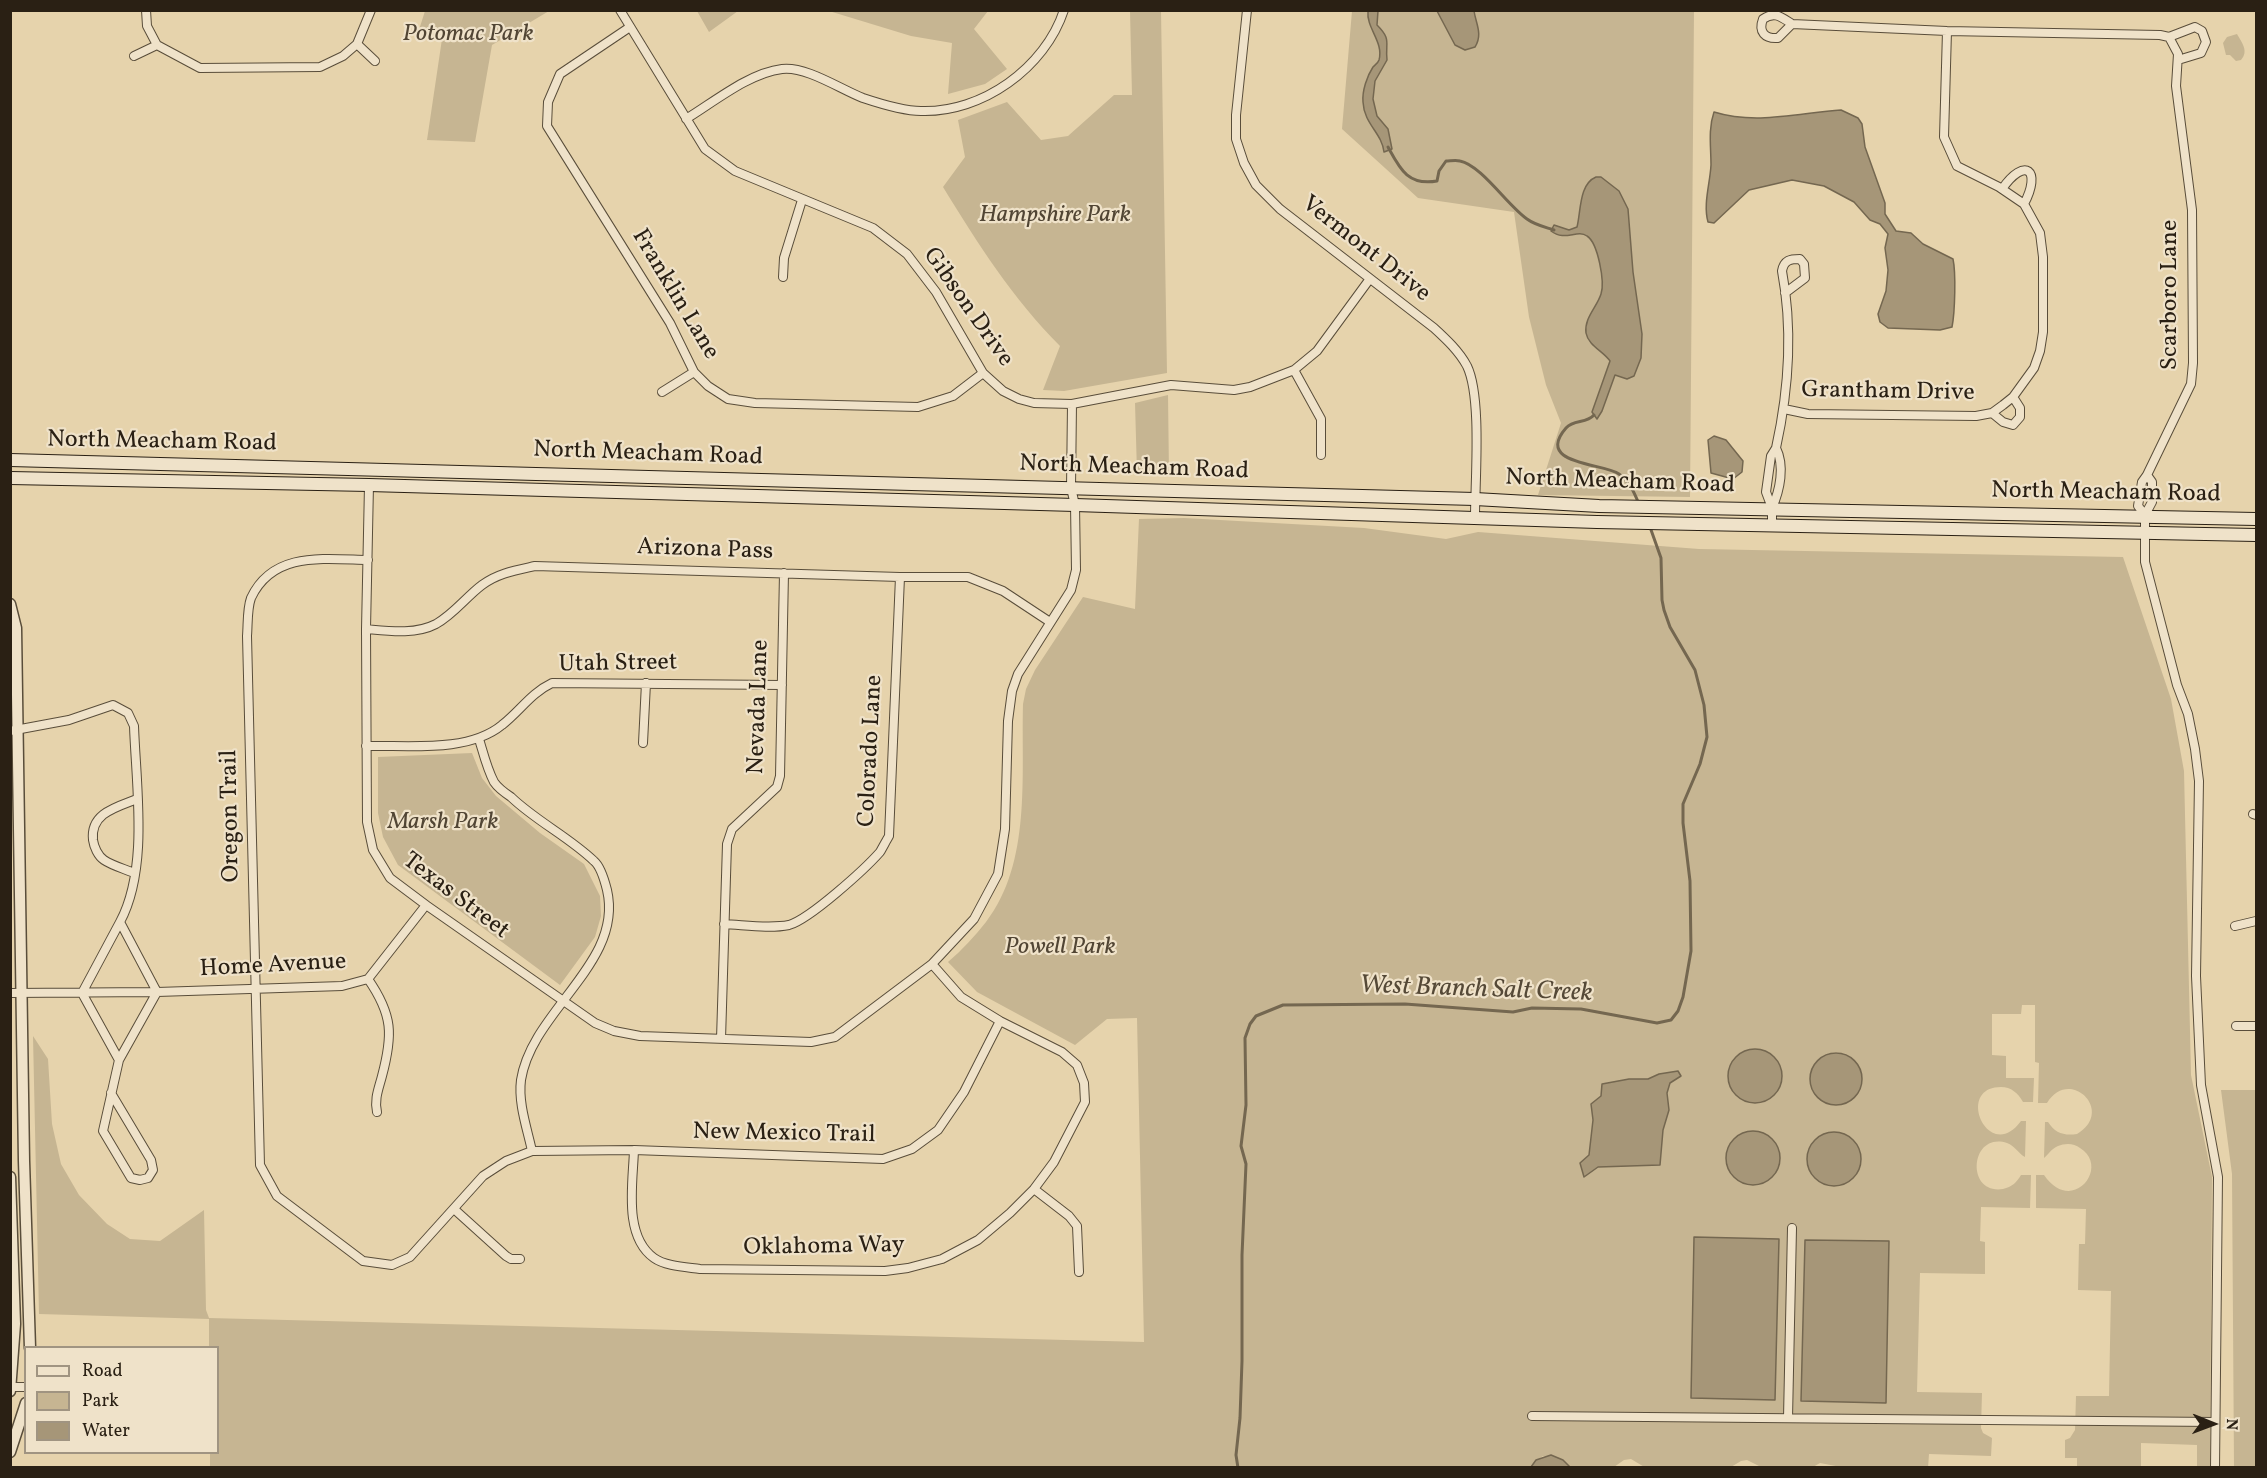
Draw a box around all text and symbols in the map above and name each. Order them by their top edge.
park label: Potomac Park [402,22,534,50]
street label: Vermont Drive [1295,191,1435,309]
park label: Hampshire Park [979,203,1131,231]
street label: Scarboro Lane [2158,220,2186,370]
street label: Franklin Lane [624,225,724,365]
street label: Gibson Drive [915,243,1019,373]
street label: Grantham Drive [1801,377,1975,409]
street label: North Meacham Road [47,427,277,459]
street label: North Meacham Road [533,437,763,473]
street label: North Meacham Road [1019,451,1249,487]
street label: North Meacham Road [1505,465,1735,501]
street label: North Meacham Road [1991,478,2221,510]
street label: Arizona Pass [636,534,774,568]
street label: Nevada Lane [743,639,777,775]
street label: Utah Street [558,650,678,680]
street label: Colorado Lane [854,674,890,828]
street label: Oregon Trail [216,749,248,883]
park label: Marsh Park [388,810,498,838]
street label: Texas Street [396,848,514,946]
park label: Powell Park [1004,935,1116,963]
street label: Home Avenue [199,949,347,985]
water label: West Branch Salt Creek [1359,971,1593,1011]
street label: New Mexico Trail [692,1119,876,1151]
street label: Oklahoma Way [743,1232,905,1264]
legend [24,1346,219,1454]
text: Road [82,1359,123,1384]
text: Park [82,1389,119,1414]
north arrow [2183,1394,2243,1454]
text: N [2220,1418,2242,1430]
text: Water [82,1419,130,1444]

